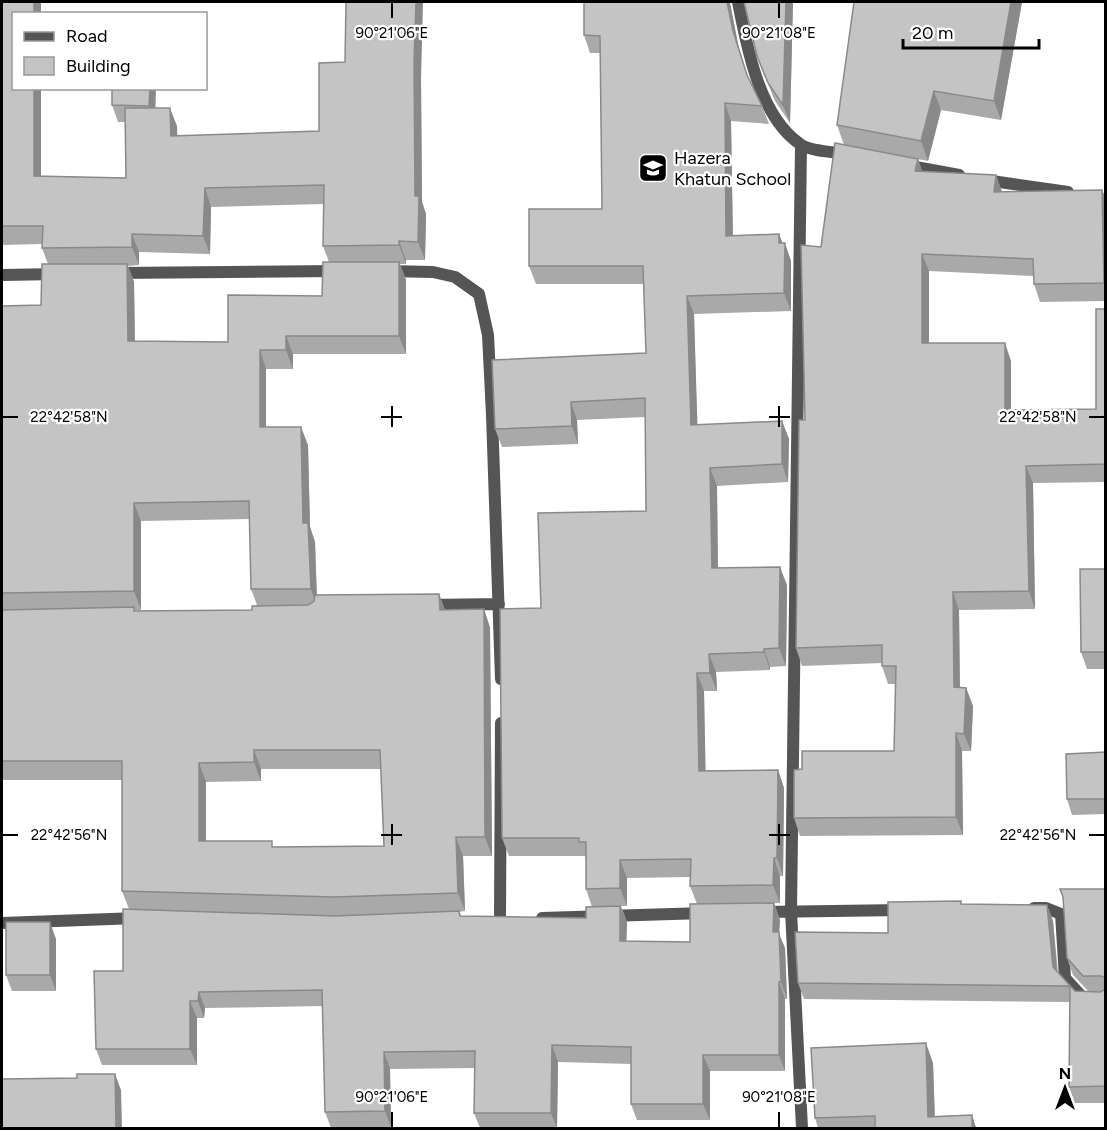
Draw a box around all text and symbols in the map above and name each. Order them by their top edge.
legend [12,12,207,90]
scale bar [903,12,1040,50]
text: 20 m [912,22,953,44]
text: 90°21'06"E [355,24,429,42]
text: 90°21'08"E [742,24,816,42]
text: Road [66,25,107,47]
text: Building [66,55,131,77]
place label: Hazera Khatun School [674,147,791,190]
school or university icon: Hazera Khatun School [637,152,669,184]
text: 22°42'58"N [30,408,108,426]
text: 22°42'58"N [999,408,1077,426]
text: 22°42'56"N [31,826,107,844]
text: 22°42'56"N [1000,826,1076,844]
north arrow [1035,1058,1095,1118]
text: N [1059,1064,1071,1083]
text: 90°21'06"E [355,1088,429,1106]
text: 90°21'08"E [742,1088,816,1106]

